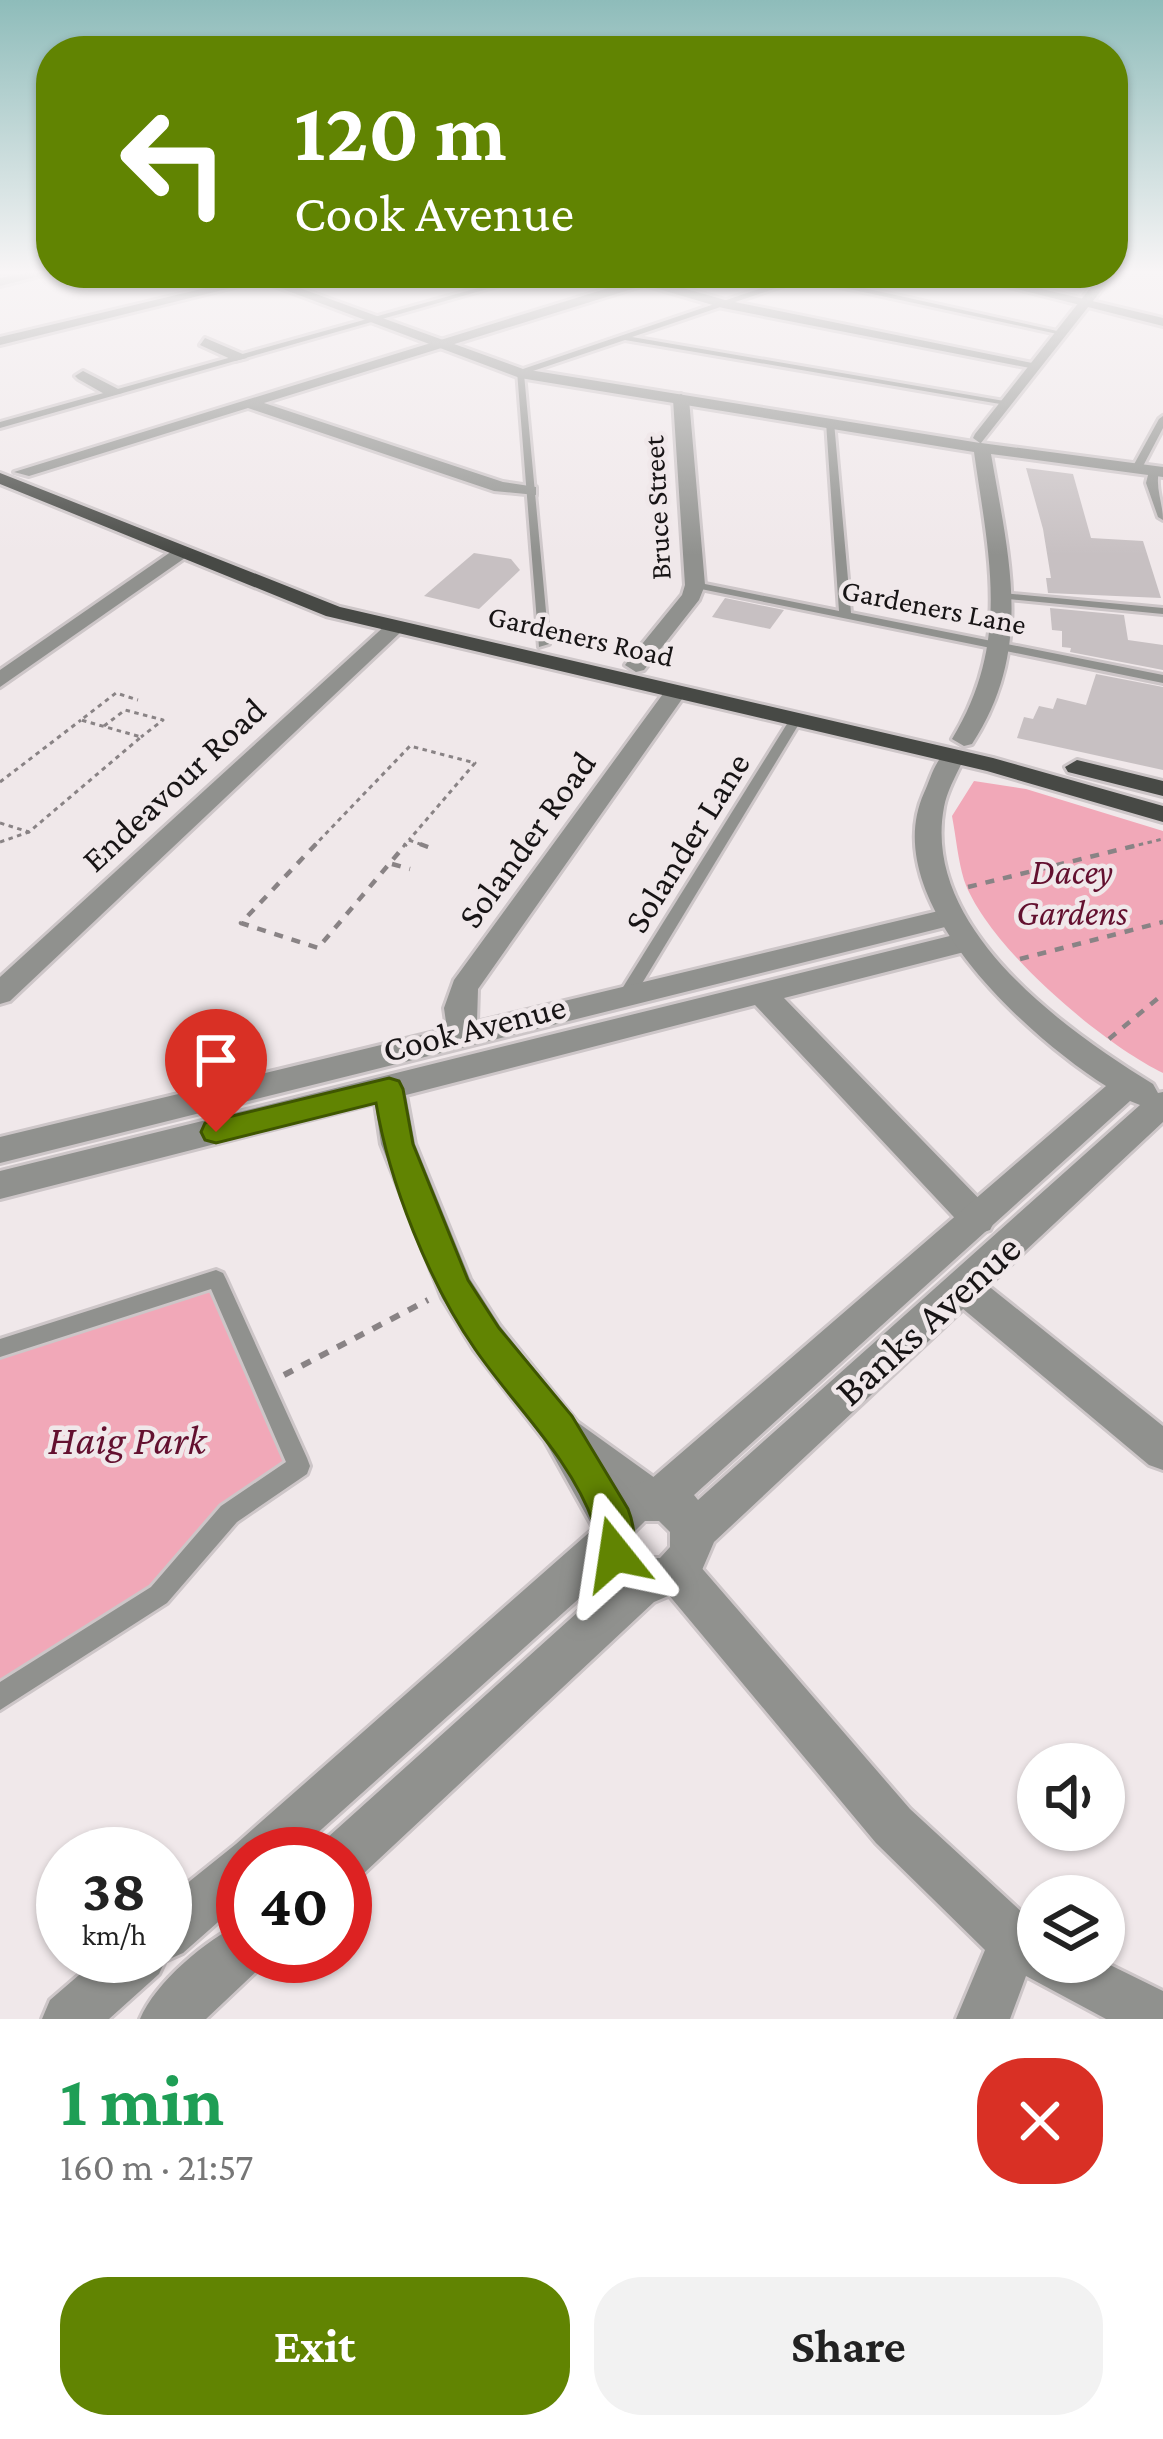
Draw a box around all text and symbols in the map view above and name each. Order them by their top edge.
icon: left [96,84,252,240]
text: 120 m [294,85,507,178]
text: Cook Avenue [294,183,574,243]
street label: Bruce Street [636,434,677,581]
street label: Gardeners Lane [839,572,1029,641]
street label: Gardeners Road [485,598,678,673]
street label: Endeavour Road [74,690,274,880]
street label: Solander Road [450,744,604,935]
street label: Solander Lane [616,745,758,940]
park label: Dacey Gardens [1016,852,1128,933]
street label: Cook Avenue [379,986,570,1070]
pin [165,1009,267,1132]
icon: arrive [183,1027,249,1093]
street label: Banks Avenue [825,1224,1030,1415]
park label: Haig Park [48,1416,208,1463]
position arrow [552,1491,678,1617]
map controls [1017,1743,1125,1983]
button: sound [1017,1743,1125,1851]
speed limit sign: 40 [216,1827,372,1983]
text: 38 [82,1856,146,1923]
button: layers [1017,1875,1125,1983]
text: km/h [82,1918,146,1951]
button: close [977,2058,1103,2184]
text: 1 min [60,2060,224,2140]
text: 160 m · 21:57 [60,2145,253,2188]
button: Exit [60,2277,570,2415]
button: Share [594,2277,1103,2415]

